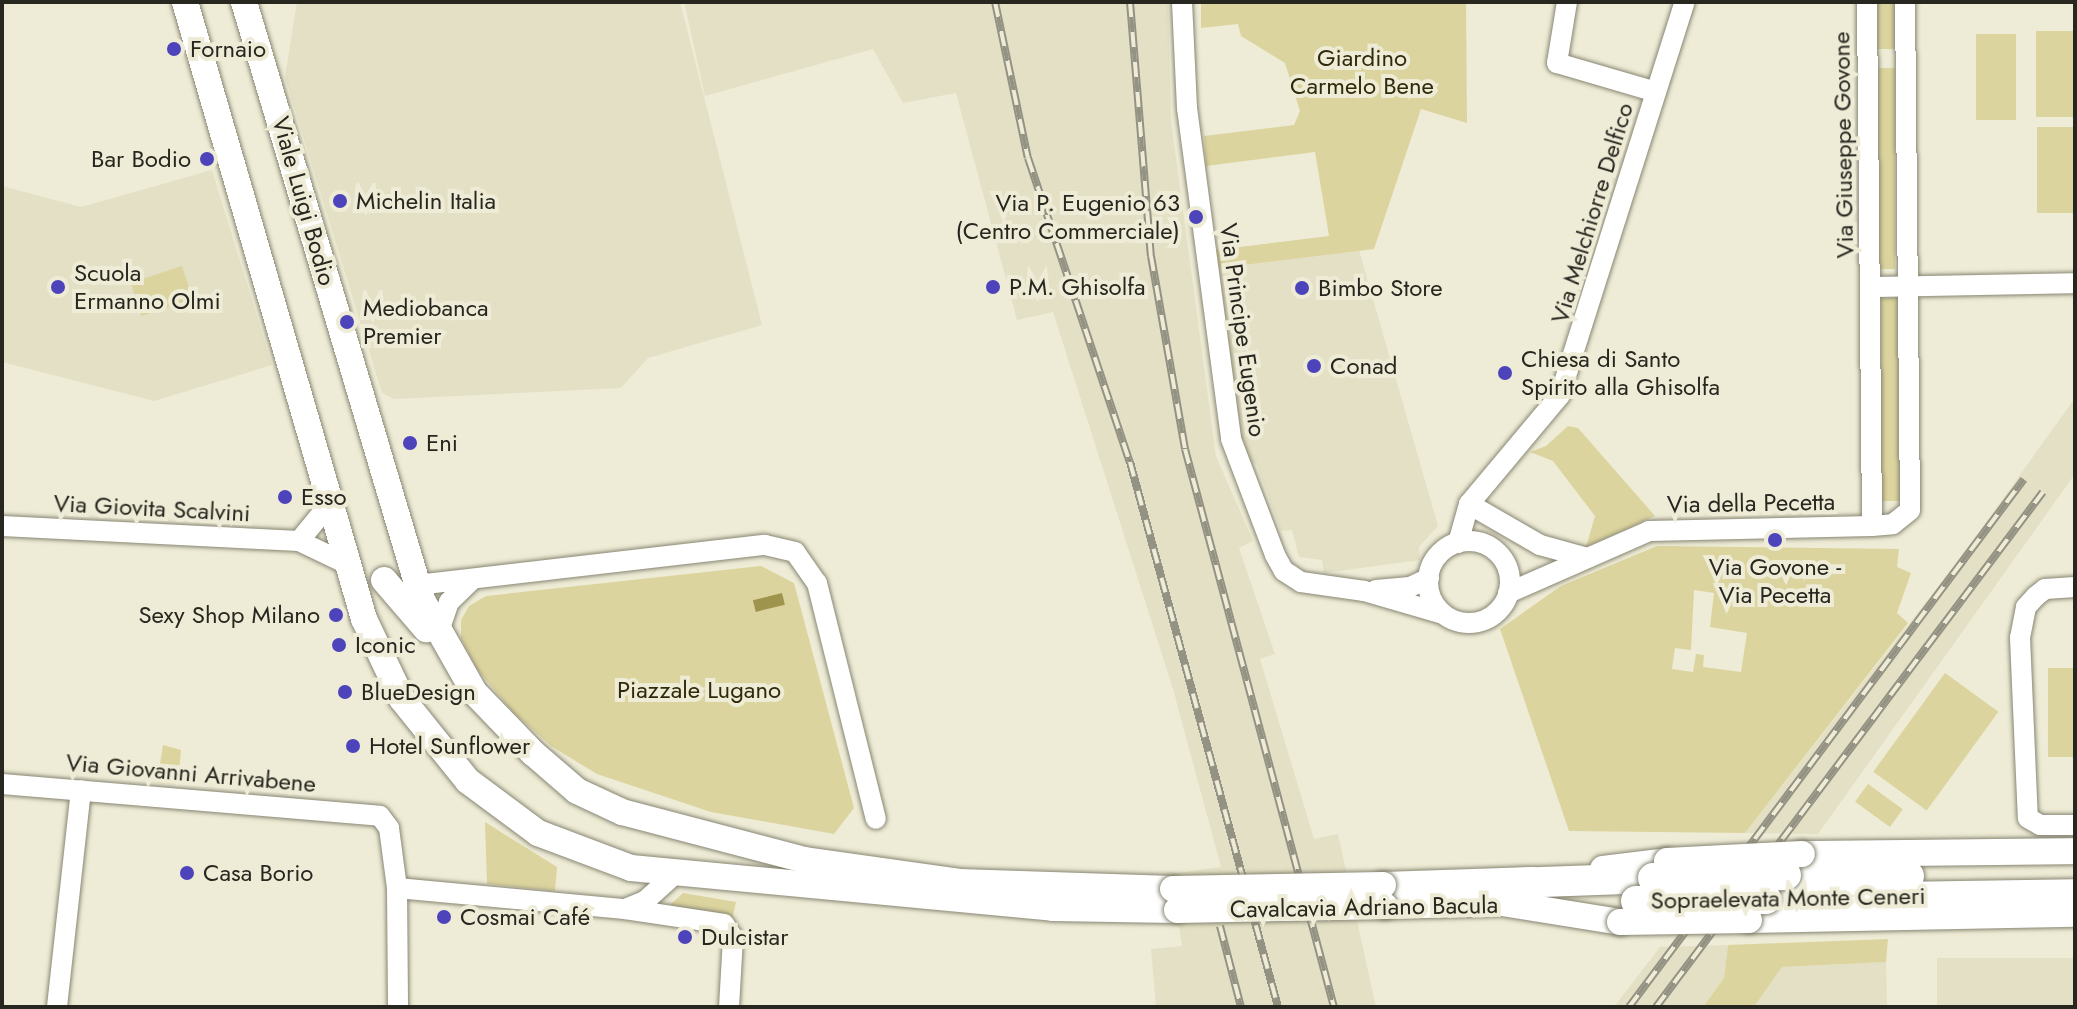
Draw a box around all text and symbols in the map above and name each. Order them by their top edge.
street label: Via Giuseppe Govone [1827,31,1859,259]
place label: Fornaio [190,35,266,63]
marker: Fornaio [165,40,183,58]
park label: Giardino Carmelo Bene [1290,44,1434,100]
street label: Via Melchiorre Delfico [1545,99,1639,327]
street label: Viale Luigi Bodio [266,113,342,289]
place label: Bar Bodio [91,145,191,173]
marker: Bar Bodio [198,150,216,168]
place label: Michelin Italia [356,187,496,215]
place label: Via P. Eugenio 63 (Centro Commerciale) [955,189,1180,245]
marker: Michelin Italia [331,192,349,210]
marker: Via P. Eugenio 63 (Centro Commerciale) [1187,208,1205,226]
street label: Via Principe Eugenio [1214,221,1272,439]
place label: Scuola Ermanno Olmi [74,259,221,315]
place label: P.M. Ghisolfa [1009,273,1146,301]
place label: Bimbo Store [1318,274,1443,302]
marker: Scuola Ermanno Olmi [49,278,67,296]
marker: P.M. Ghisolfa [984,278,1002,296]
marker: Bimbo Store [1293,279,1311,297]
place label: Mediobanca Premier [363,294,489,350]
marker: Mediobanca Premier [338,313,356,331]
place label: Chiesa di Santo Spirito alla Ghisolfa [1521,345,1720,401]
place label: Conad [1330,352,1397,380]
marker: Conad [1305,357,1323,375]
marker: Chiesa di Santo Spirito alla Ghisolfa [1496,364,1514,382]
place label: Eni [426,429,458,457]
marker: Eni [401,434,419,452]
place label: Esso [301,483,347,511]
street label: Via della Pecetta [1667,487,1835,519]
street label: Via Giovita Scalvini [53,488,251,528]
marker: Esso [276,488,294,506]
marker: Via Govone - Via Pecetta [1766,531,1784,549]
place label: Via Govone - Via Pecetta [1709,553,1841,609]
place label: Sexy Shop Milano [138,601,320,629]
marker: Sexy Shop Milano [327,606,345,624]
place label: Iconic [355,631,416,659]
marker: Iconic [330,636,348,654]
park label: Piazzale Lugano [617,676,781,704]
place label: BlueDesign [361,678,476,706]
marker: BlueDesign [336,683,354,701]
place label: Hotel Sunflower [369,732,530,760]
marker: Hotel Sunflower [344,737,362,755]
street label: Via Giovanni Arrivabene [65,748,317,798]
place label: Casa Borio [203,859,313,887]
marker: Casa Borio [178,864,196,882]
street label: Sopraelevata Monte Ceneri [1650,881,1926,915]
street label: Cavalcavia Adriano Bacula [1230,890,1498,924]
place label: Cosmai Café [460,903,590,931]
marker: Cosmai Café [435,908,453,926]
place label: Dulcistar [701,923,788,951]
marker: Dulcistar [676,928,694,946]

